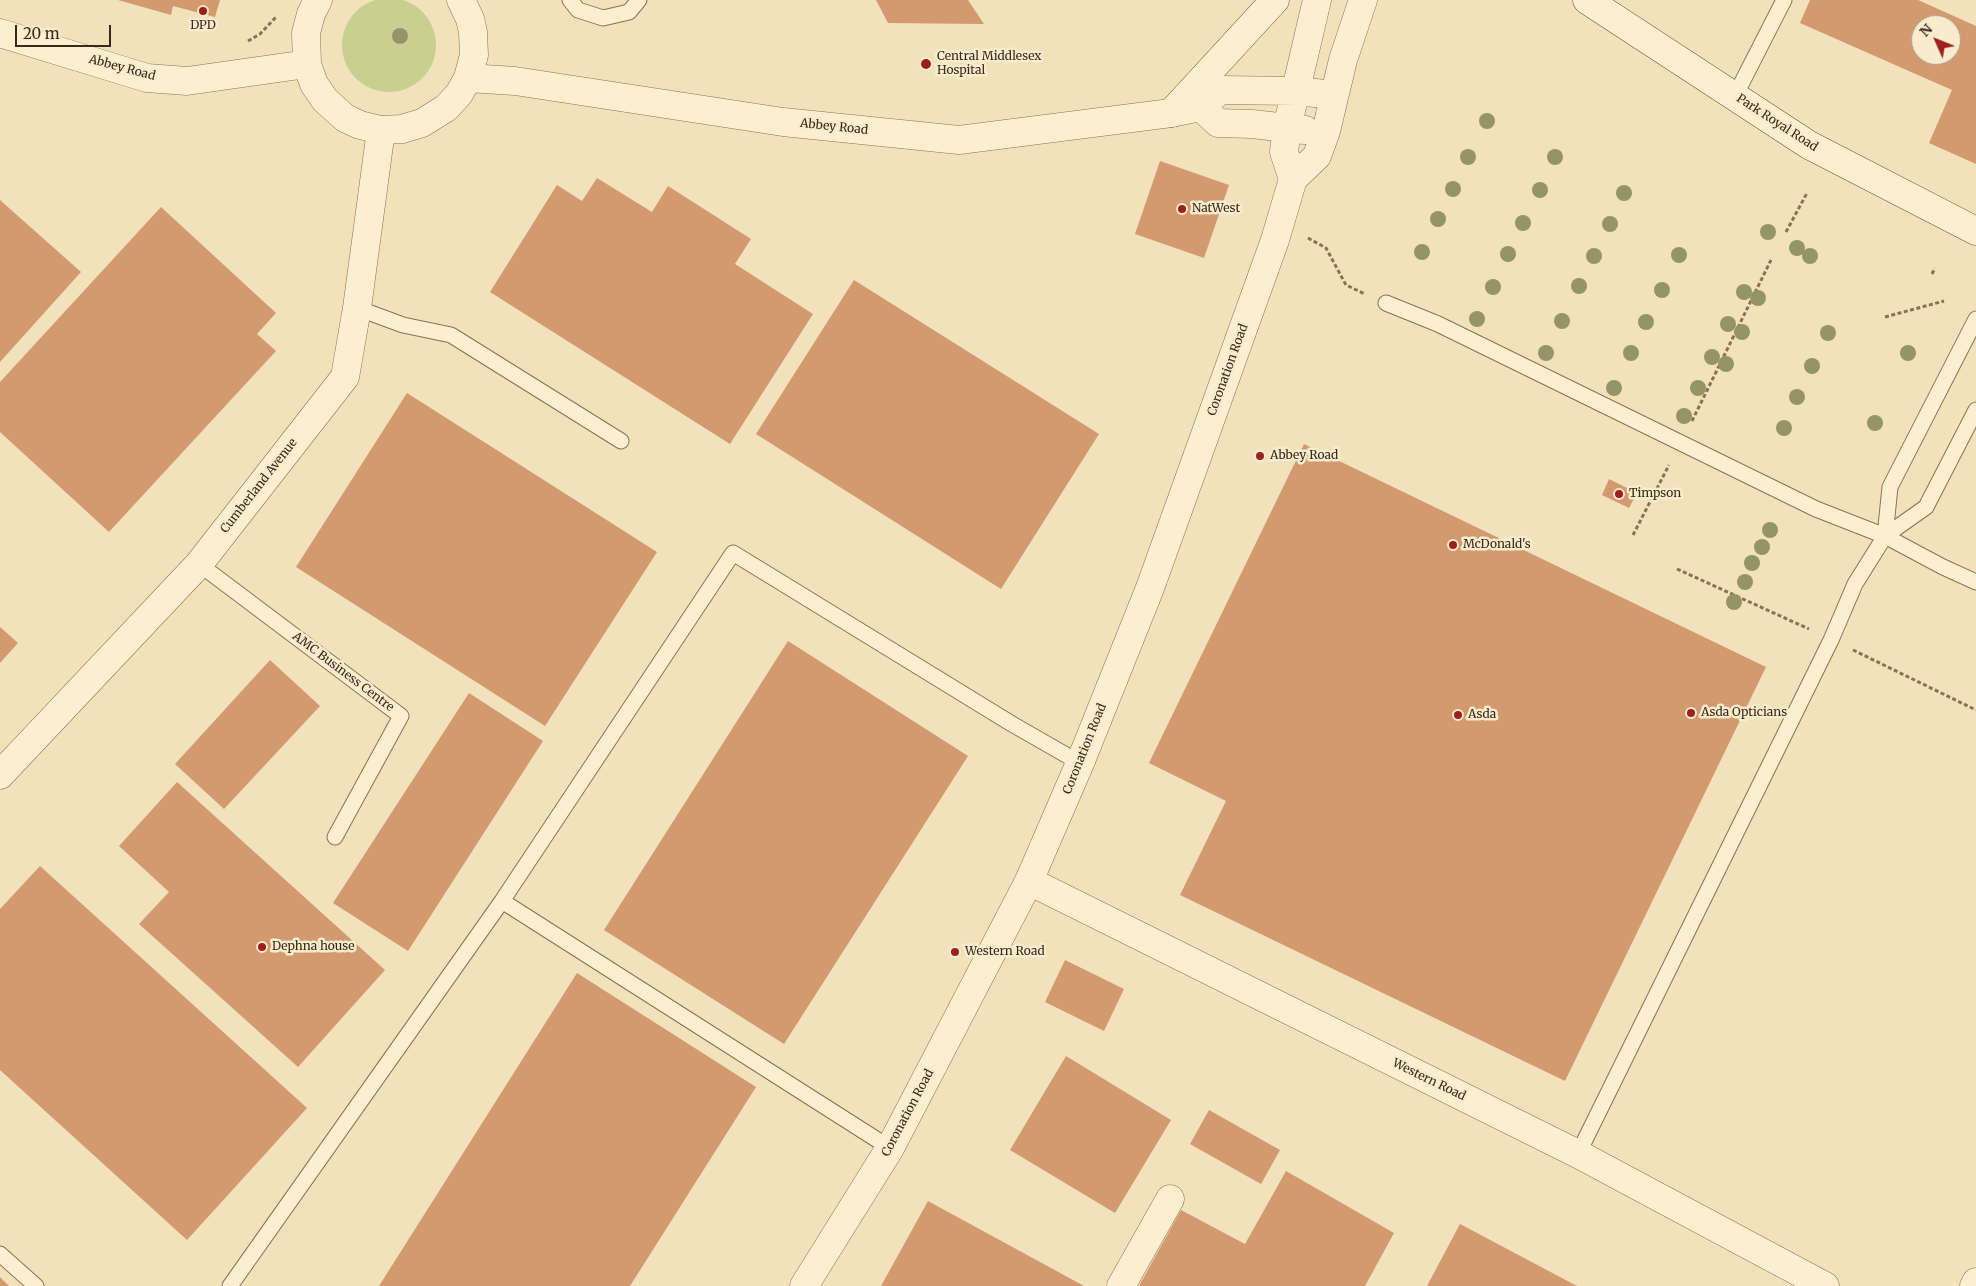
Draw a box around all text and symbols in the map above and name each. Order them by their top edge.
marker: DPD [197,5,209,17]
scale bar [18,15,114,47]
north arrow [1911,15,1961,65]
place label: DPD [190,19,216,33]
text: N [1916,20,1936,41]
text: 20 m [23,24,60,43]
place label: Central Middlesex Hospital [937,50,1042,78]
street label: Abbey Road [87,52,157,84]
marker: Central Middlesex Hospital [919,57,933,71]
street label: Park Royal Road [1734,91,1820,155]
street label: Abbey Road [799,116,869,138]
place label: NatWest [1192,202,1240,216]
marker: NatWest [1176,203,1188,215]
street label: Coronation Road [1205,322,1251,418]
street label: Cumberland Avenue [218,436,300,536]
place label: Abbey Road [1270,449,1338,463]
marker: Abbey Road [1254,450,1266,462]
place label: Timpson [1629,487,1681,501]
marker: Timpson [1613,488,1625,500]
place label: McDonald's [1463,538,1531,552]
marker: McDonald's [1447,539,1459,551]
street label: AMC Business Centre [289,629,397,715]
street label: Coronation Road [1060,702,1110,796]
place label: Asda Opticians [1701,706,1787,720]
marker: Asda Opticians [1685,707,1697,719]
place label: Asda [1468,708,1496,722]
marker: Asda [1452,709,1464,721]
place label: Dephna house [272,940,355,954]
marker: Dephna house [256,941,268,953]
place label: Western Road [965,945,1045,959]
marker: Western Road [949,946,961,958]
street label: Western Road [1390,1056,1468,1104]
street label: Coronation Road [879,1067,937,1159]

